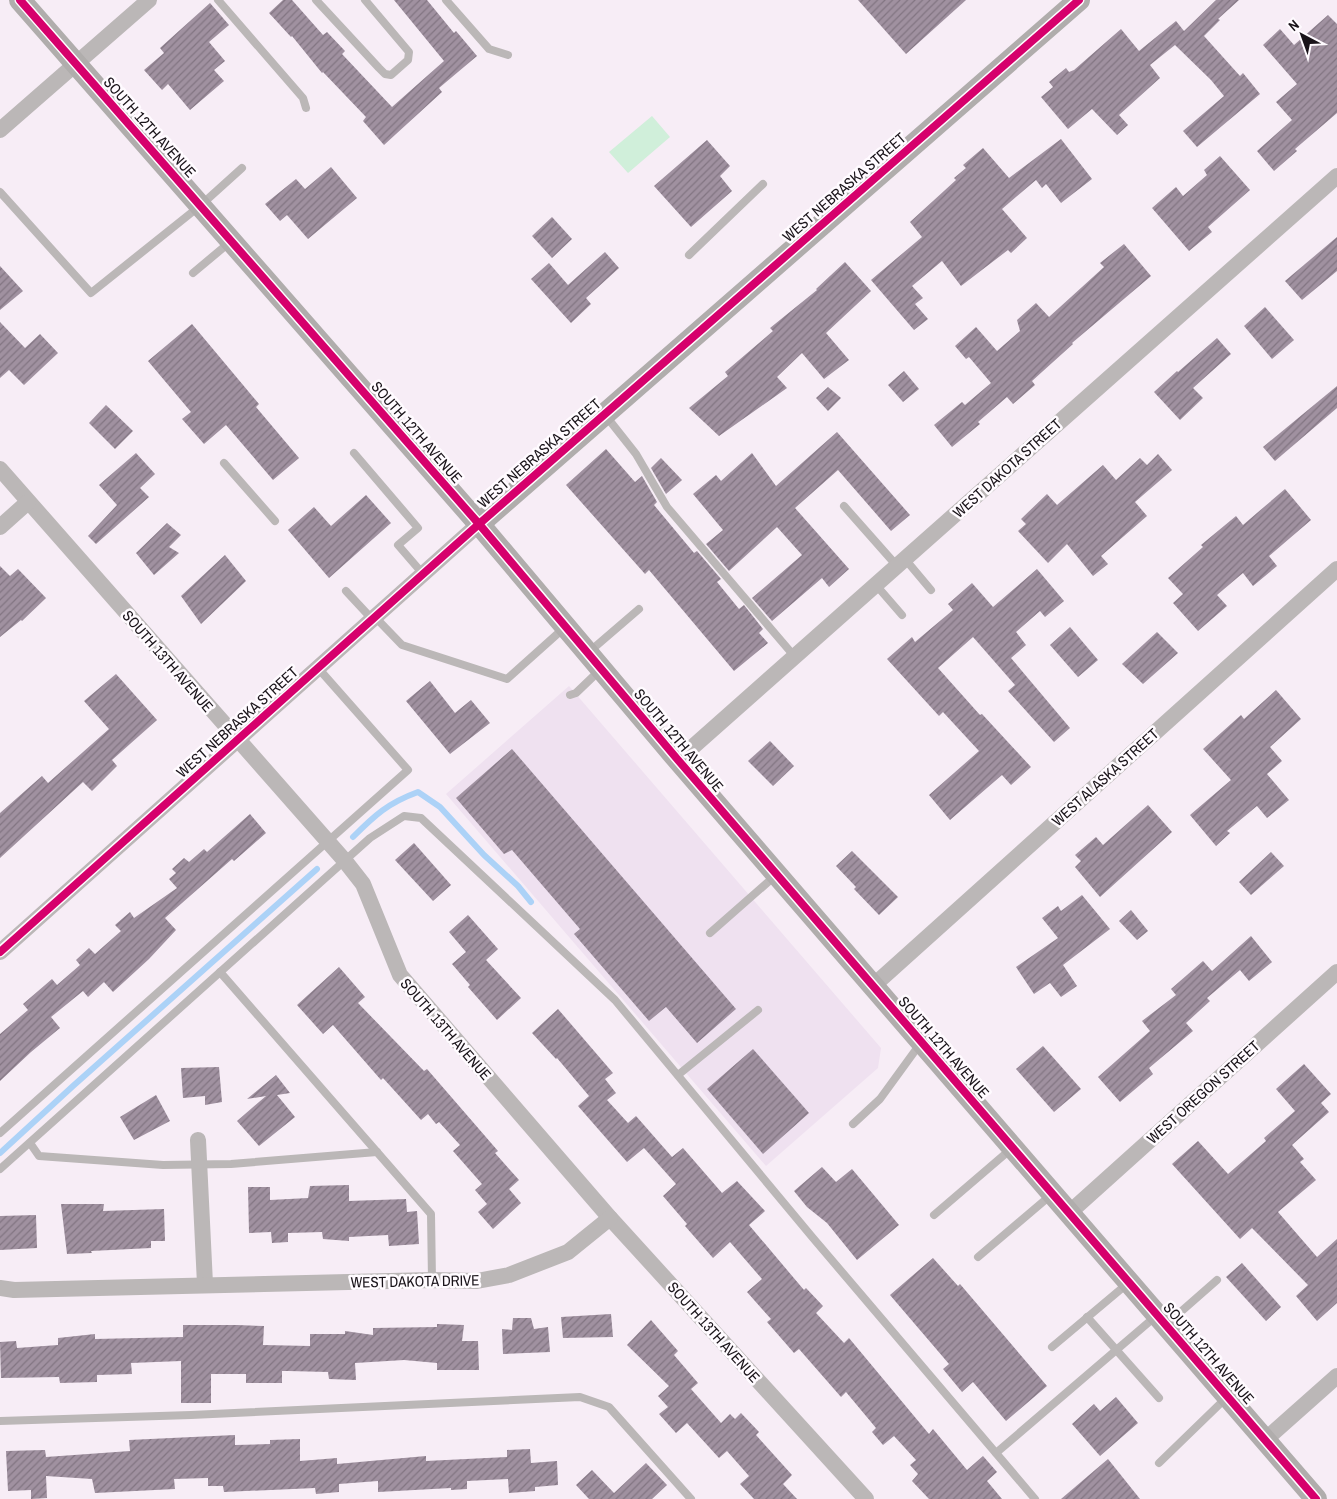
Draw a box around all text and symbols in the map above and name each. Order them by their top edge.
north arrow [1277,10,1327,60]
text: N [1284,16,1303,35]
street label: SOUTH 12TH AVENUE [99,72,201,182]
street label: WEST NEBRASKA STREET [778,127,910,246]
street label: SOUTH 12TH AVENUE [367,376,467,488]
street label: WEST NEBRASKA STREET [473,393,605,512]
street label: WEST DAKOTA STREET [948,413,1066,523]
street label: SOUTH 13TH AVENUE [118,605,218,717]
street label: WEST NEBRASKA STREET [172,661,303,782]
street label: SOUTH 12TH AVENUE [630,684,728,796]
street label: WEST ALASKA STREET [1047,723,1163,831]
street label: SOUTH 13TH AVENUE [396,973,496,1085]
street label: SOUTH 12TH AVENUE [894,991,994,1103]
street label: WEST OREGON STREET [1142,1035,1264,1148]
street label: WEST DAKOTA DRIVE [350,1269,480,1293]
street label: SOUTH 13TH AVENUE [663,1277,765,1387]
street label: SOUTH 12TH AVENUE [1159,1297,1259,1409]

